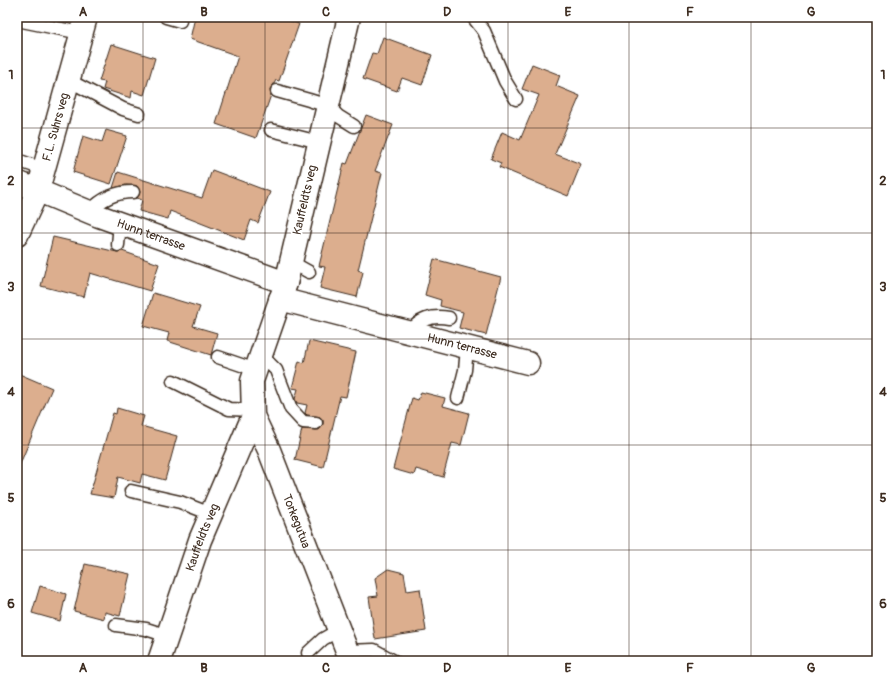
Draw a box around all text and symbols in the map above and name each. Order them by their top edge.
text: A [79,4,88,20]
text: B [200,4,208,20]
text: C [322,4,330,20]
text: D [443,4,451,20]
text: E [565,4,572,20]
text: F [686,4,694,20]
text: G [807,4,816,20]
text: 1 [8,67,14,83]
text: 1 [880,67,886,83]
street label: F.L. Suhrs veg [39,91,72,163]
street label: Kauffeldts veg [290,164,320,236]
text: 2 [7,173,15,189]
text: 2 [879,173,887,189]
street label: Hunn terrasse [115,216,187,254]
text: 3 [7,279,15,295]
text: 3 [879,279,887,295]
street label: Hunn terrasse [426,330,499,362]
text: 4 [7,384,15,400]
text: 4 [879,384,887,400]
text: 5 [7,490,15,506]
text: 5 [879,490,887,506]
street label: Torkegutua [279,492,314,551]
street label: Kauffeldts veg [182,501,222,573]
text: 6 [7,596,15,612]
text: 6 [879,596,887,612]
text: A [79,660,88,676]
text: B [200,660,208,676]
text: C [322,660,330,676]
text: D [443,660,451,676]
text: E [565,660,572,676]
text: F [686,660,694,676]
text: G [807,660,816,676]

